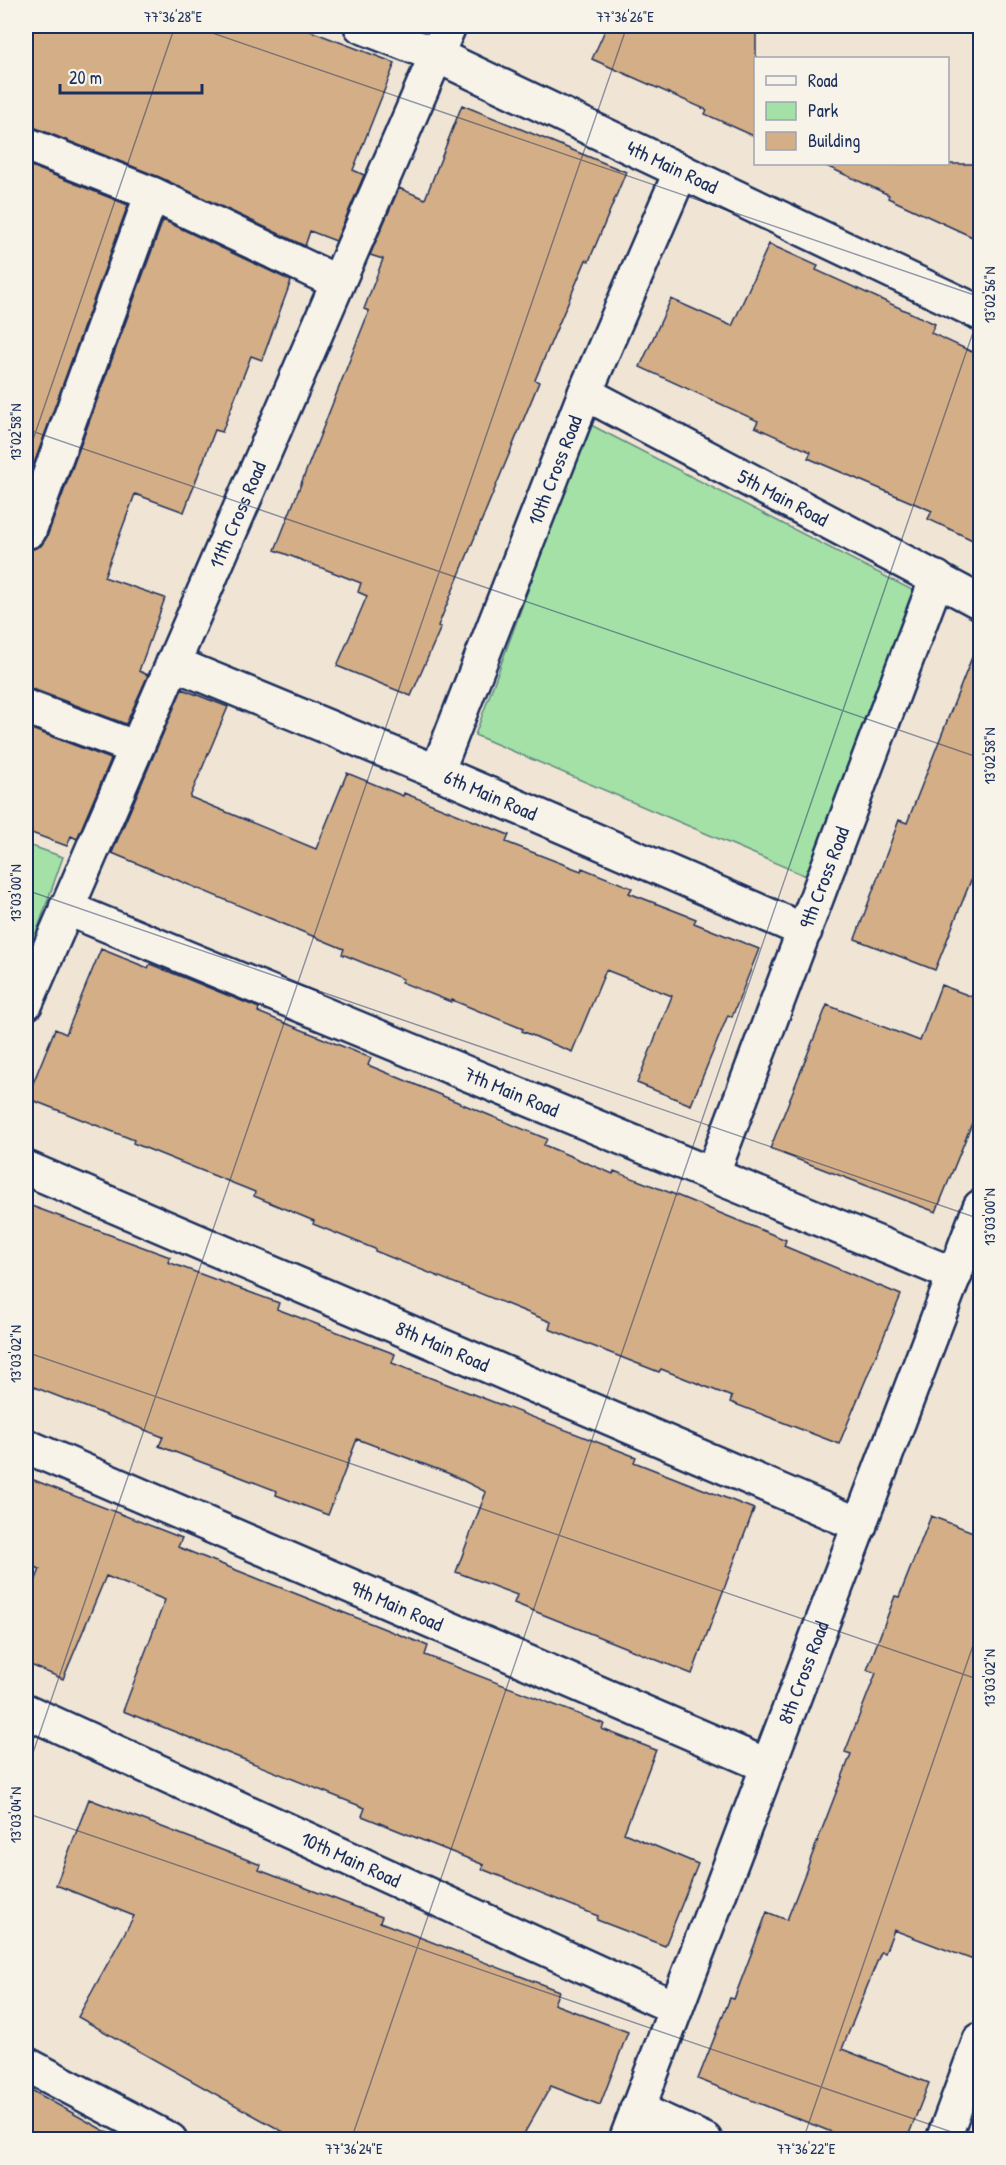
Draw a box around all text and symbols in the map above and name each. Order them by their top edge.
text: 77°36'28"E [144,6,202,27]
text: 77°36'26"E [596,6,654,27]
scale bar [60,57,202,95]
legend [754,57,949,165]
text: 20 m [69,65,102,90]
text: Road [808,68,838,93]
text: Park [808,98,839,123]
text: Building [808,128,860,153]
street label: 4th Main Road [622,133,723,200]
text: 13°02'56"N [979,267,1000,323]
text: 13°02'58"N [5,403,26,461]
street label: 10th Cross Road [521,411,588,529]
street label: 11th Cross Road [202,457,272,572]
street label: 5th Main Road [733,462,833,533]
text: 13°02'58"N [979,727,1000,785]
street label: 6th Main Road [440,763,542,827]
street label: 9th Cross Road [792,822,855,932]
text: 13°03'00"N [5,864,26,922]
street label: 7th Main Road [460,1060,563,1123]
text: 13°03'00"N [979,1188,1000,1246]
street label: 8th Main Road [392,1314,494,1378]
text: 13°03'02"N [5,1325,26,1383]
street label: 9th Main Road [347,1574,448,1637]
street label: 8th Cross Road [771,1617,835,1728]
text: 13°03'02"N [979,1649,1000,1707]
text: 13°03'04"N [5,1787,26,1843]
street label: 10th Main Road [297,1824,405,1893]
text: 77°36'24"E [325,2138,383,2159]
text: 77°36'22"E [777,2138,836,2159]

